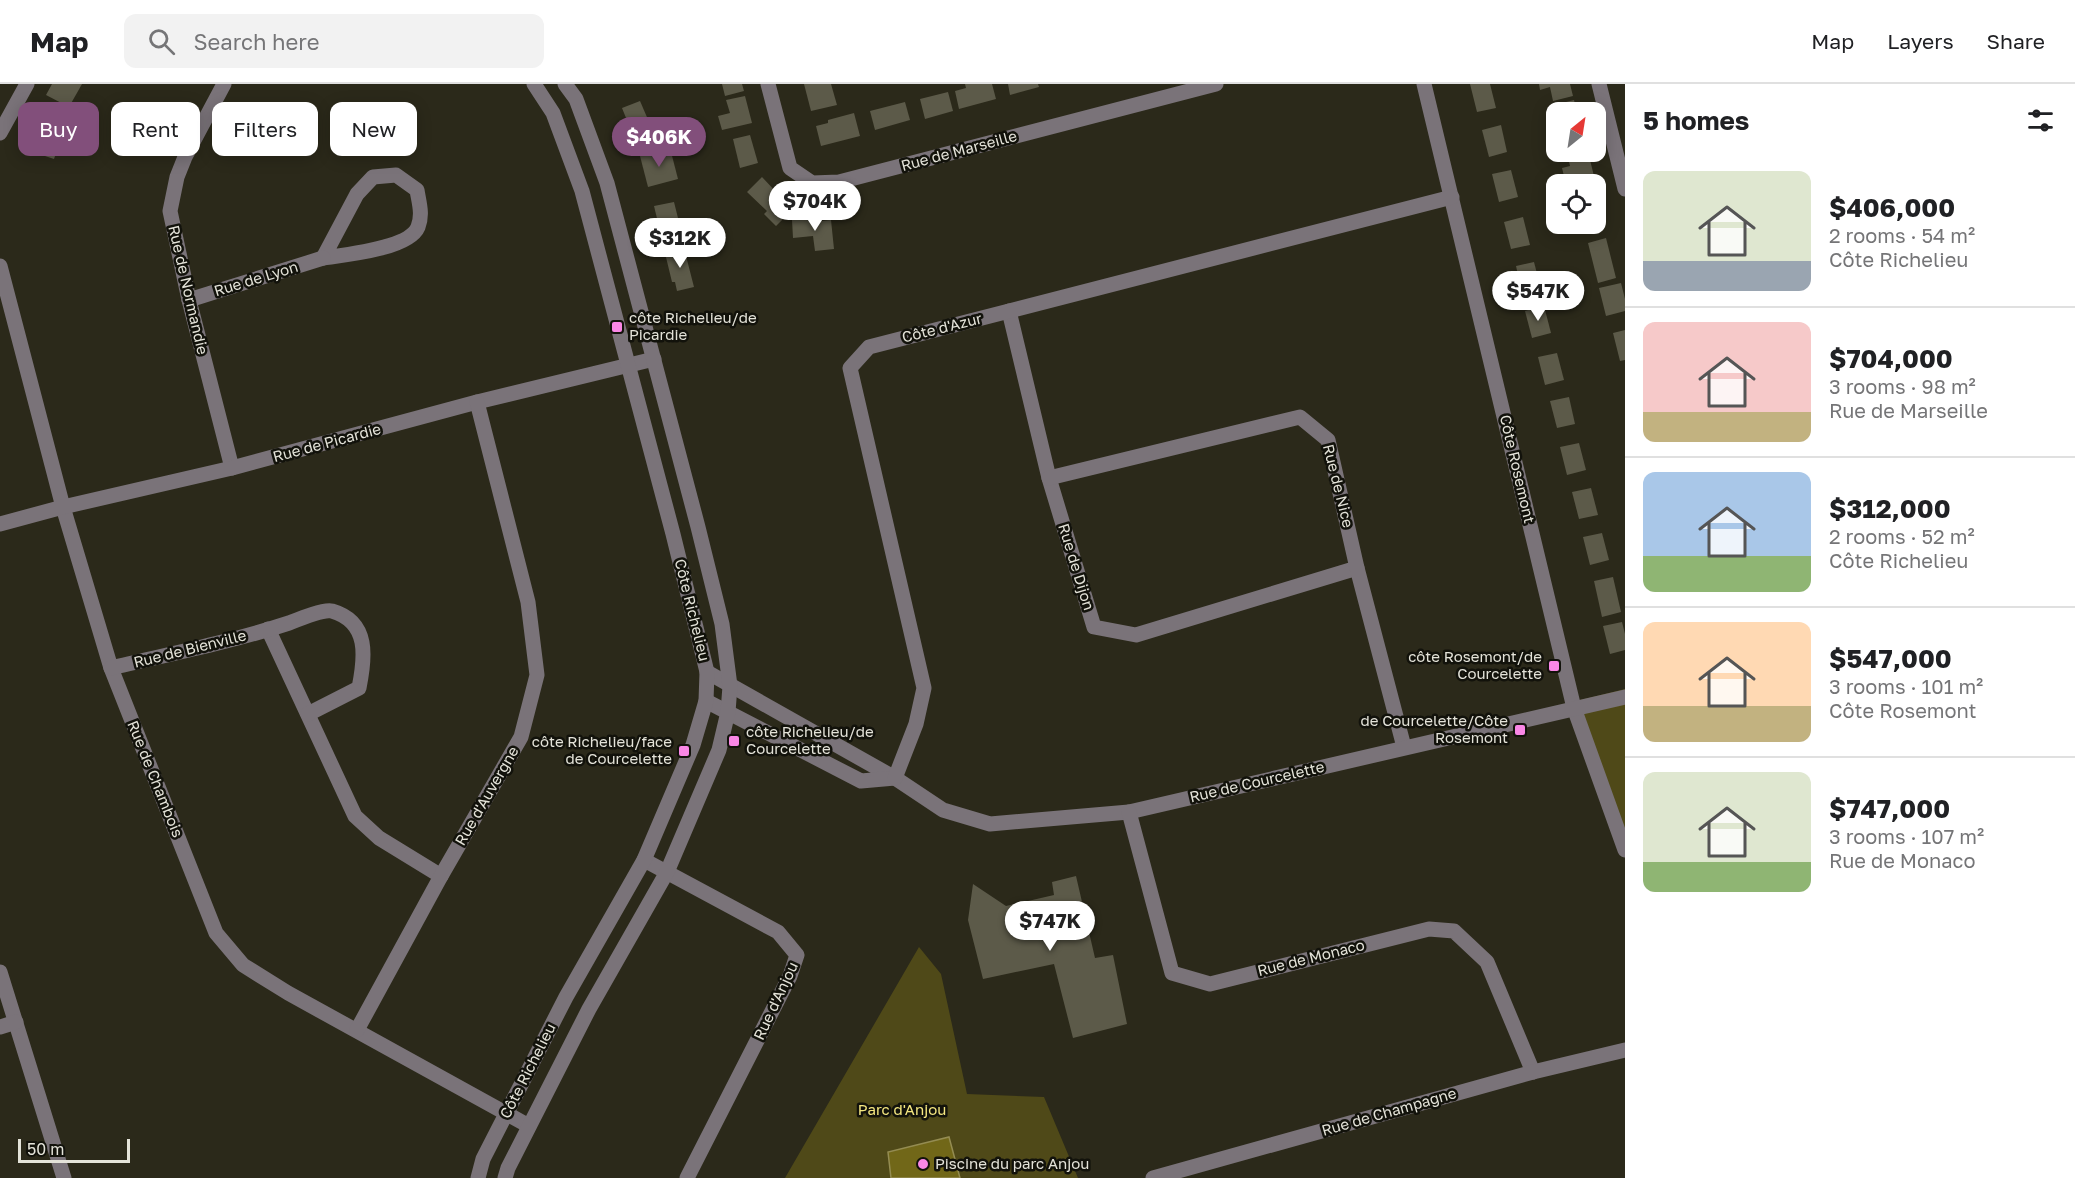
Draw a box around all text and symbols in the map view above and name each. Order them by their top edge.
search box [124,14,544,68]
text: Map [30,25,88,58]
icon: search [145,25,178,58]
text: Search here [193,28,319,55]
text: Map [1811,28,1854,54]
text: Layers [1887,28,1954,54]
text: Share [1987,28,2045,54]
chip: Buy [18,102,99,156]
chip: Rent [111,102,200,156]
chip: Filters [212,102,318,156]
chip: New [330,102,417,156]
north arrow [1546,102,1606,162]
map controls [1546,102,1606,234]
icon: filters [2024,104,2057,137]
text: 5 homes [1643,105,1749,136]
pin: $406K [617,117,701,168]
text: $406K [626,124,692,148]
street label: Rue de Marseille [899,126,1019,174]
button: locate [1546,174,1606,234]
pin: $704K [773,181,857,232]
text: $704K [783,188,847,212]
text: $406,000 [1829,192,1955,223]
icon: home [1691,195,1763,267]
pin: $312K [638,218,722,269]
street label: Rue de Normandie [165,223,213,357]
text: 2 rooms · 54 m² [1829,223,1975,247]
text: $312K [649,225,711,249]
text: Côte Richelieu [1829,247,1968,271]
street label: Rue de Lyon [212,257,300,299]
pin: $547K [1496,271,1580,322]
text: $547K [1506,278,1570,302]
place label: côte Richelieu/de Picardie [629,308,757,343]
street label: Côte d'Azur [900,308,984,346]
marker: côte Richelieu/de Picardie [610,320,624,334]
text: $704,000 [1829,343,1953,374]
icon: home [1691,346,1763,418]
text: 3 rooms · 98 m² [1829,374,1976,398]
text: Rue de Marseille [1829,398,1988,422]
street label: Côte Rosemont [1497,413,1539,525]
street label: Rue de Picardie [271,419,383,465]
street label: Rue de Nice [1320,442,1358,530]
text: $312,000 [1829,493,1951,524]
icon: home [1691,496,1763,568]
street label: Rue de Dijon [1055,521,1099,612]
text: 2 rooms · 52 m² [1829,524,1975,548]
text: Côte Richelieu [1829,548,1968,572]
street label: Côte Richelieu [672,557,714,663]
street label: Rue de Bienville [132,625,248,671]
text: $547,000 [1829,643,1952,674]
icon: home [1691,646,1763,718]
place label: côte Rosemont/de Courcelette [1408,647,1542,682]
marker: côte Rosemont/de Courcelette [1547,659,1561,673]
text: 3 rooms · 101 m² [1829,674,1983,698]
text: Côte Rosemont [1829,698,1977,722]
place label: de Courcelette/Côte Rosemont [1360,711,1508,746]
street label: Rue de Chambois [124,718,188,840]
place label: côte Richelieu/de Courcelette [746,722,874,757]
marker: de Courcelette/Côte Rosemont [1513,723,1527,737]
place label: côte Richelieu/face de Courcelette [532,732,672,767]
marker: côte Richelieu/de Courcelette [727,734,741,748]
street label: Rue d'Auvergne [451,743,522,848]
marker: côte Richelieu/face de Courcelette [677,744,691,758]
street label: Rue de Courcelette [1188,757,1326,805]
text: $747,000 [1829,793,1950,824]
icon: home [1691,796,1763,868]
text: 3 rooms · 107 m² [1829,824,1984,848]
text: Rue de Monaco [1829,848,1976,872]
pin: $747K [1008,901,1092,952]
text: $747K [1019,908,1081,932]
street label: Rue de Monaco [1255,935,1366,979]
street label: Rue d'Anjou [749,959,801,1043]
street label: Côte Richelieu [495,1020,559,1121]
street label: Rue de Champagne [1319,1083,1458,1139]
park label: Parc d'Anjou [858,1100,946,1118]
scale bar [18,1136,130,1164]
text: 50 m [27,1139,64,1159]
place label: Piscine du parc Anjou [935,1154,1089,1172]
marker: Piscine du parc Anjou [916,1157,930,1171]

